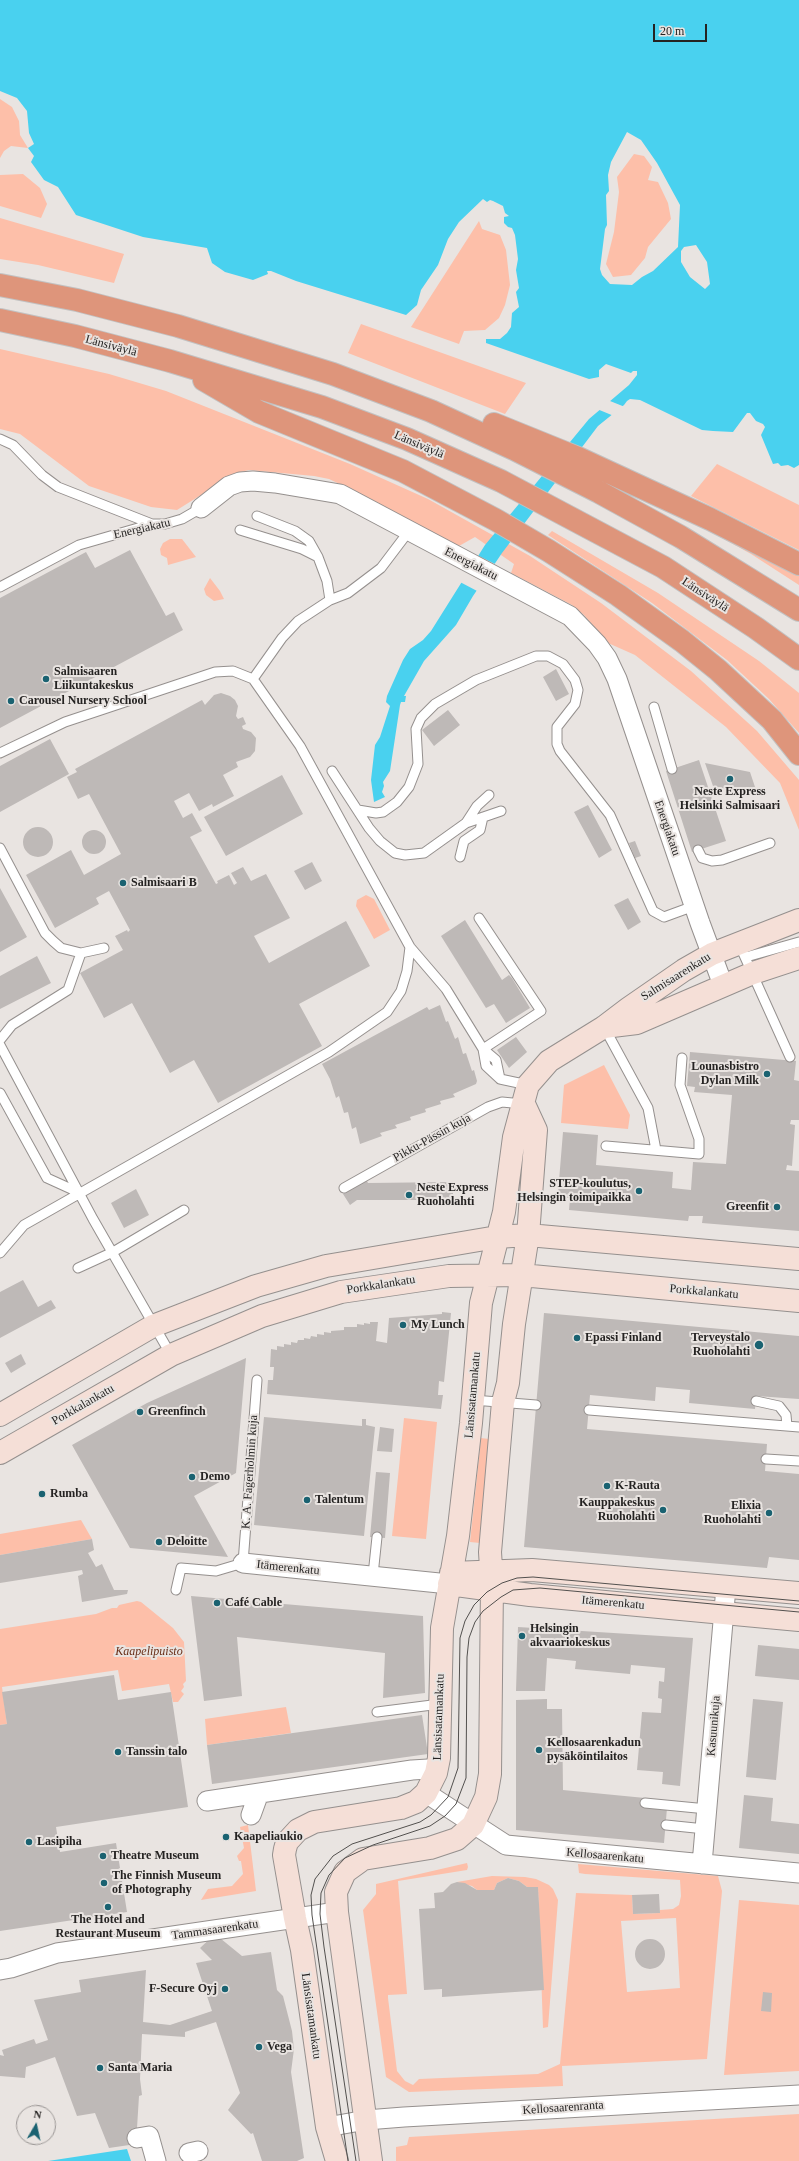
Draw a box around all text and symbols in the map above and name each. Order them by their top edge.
scale bar [655,16,709,42]
text: 20 m [660,24,684,38]
street label: Länsiväylä [84,332,138,360]
street label: Länsiväylä [392,428,446,462]
street label: Energiakatu [112,515,172,543]
street label: Energiakatu [442,544,500,584]
street label: Länsiväylä [679,575,731,615]
place label: Salmisaaren Liikuntakeskus [54,665,133,693]
marker: Salmisaaren Liikuntakeskus [41,674,51,684]
place label: Carousel Nursery School [19,694,147,708]
marker: Carousel Nursery School [6,696,16,706]
marker: Neste Express Helsinki Salmisaari [725,774,735,784]
place label: Neste Express Helsinki Salmisaari [680,785,780,813]
street label: Energiakatu [651,798,683,858]
place label: Salmisaari B [131,876,197,890]
marker: Salmisaari B [118,878,128,888]
street label: Salmisaarenkatu [639,950,713,1004]
place label: Lounasbistro Dylan Milk [691,1060,759,1088]
marker: Lounasbistro Dylan Milk [762,1069,772,1079]
street label: Pikku-Pässin kuja [391,1111,473,1165]
place label: STEP-koulutus, Helsingin toimipaikka [517,1177,631,1205]
place label: Neste Express Ruoholahti [417,1181,488,1209]
marker: STEP-koulutus, Helsingin toimipaikka [634,1186,644,1196]
marker: Neste Express Ruoholahti [404,1190,414,1200]
place label: Greenfit [726,1200,769,1214]
marker: Greenfit [772,1202,782,1212]
street label: Porkkalankatu [346,1272,416,1298]
street label: Porkkalankatu [669,1282,739,1302]
place label: My Lunch [411,1318,465,1332]
marker: My Lunch [398,1320,408,1330]
place label: Epassi Finland [585,1331,661,1345]
place label: Terveystalo Ruoholahti [691,1331,750,1359]
marker: Epassi Finland [572,1333,582,1343]
marker: Terveystalo Ruoholahti [753,1339,765,1351]
street label: Länsisatamankatu [462,1351,484,1439]
street label: Porkkalankatu [49,1381,117,1429]
place label: Greenfinch [148,1405,206,1419]
marker: Greenfinch [135,1407,145,1417]
street label: K. A. Fagerholmin kuja [239,1414,261,1530]
place label: Demo [200,1470,230,1484]
marker: Demo [187,1472,197,1482]
place label: K-Rauta [615,1479,660,1493]
marker: K-Rauta [602,1481,612,1491]
place label: Rumba [50,1487,88,1501]
marker: Rumba [37,1489,47,1499]
place label: Talentum [315,1493,364,1507]
marker: Talentum [302,1495,312,1505]
place label: Kauppakeskus Ruoholahti [579,1496,655,1524]
place label: Elixia Ruoholahti [704,1499,761,1527]
marker: Kauppakeskus Ruoholahti [658,1505,668,1515]
marker: Elixia Ruoholahti [764,1508,774,1518]
place label: Deloitte [167,1535,207,1549]
marker: Deloitte [154,1537,164,1547]
street label: Itämerenkatu [256,1558,320,1578]
street label: Itämerenkatu [581,1593,645,1613]
place label: Café Cable [225,1596,282,1610]
marker: Café Cable [212,1598,222,1608]
place label: Helsingin akvaariokeskus [530,1622,610,1650]
marker: Helsingin akvaariokeskus [517,1631,527,1641]
park label: Kaapelipuisto [115,1645,183,1659]
street label: Länsisatamankatu [430,1673,448,1761]
street label: Kasuunikuja [704,1695,724,1757]
place label: Kellosaarenkadun pysäköintilaitos [547,1736,641,1764]
place label: Tanssin talo [126,1745,187,1759]
marker: Kellosaarenkadun pysäköintilaitos [534,1745,544,1755]
marker: Tanssin talo [113,1747,123,1757]
place label: Kaapeliaukio [234,1830,303,1844]
marker: Kaapeliaukio [221,1832,231,1842]
place label: Lasipiha [37,1835,82,1849]
marker: Lasipiha [24,1837,34,1847]
street label: Kellosaarenkatu [566,1845,644,1867]
place label: Theatre Museum [111,1849,199,1863]
marker: Theatre Museum [98,1851,108,1861]
place label: The Finnish Museum of Photography [112,1869,221,1897]
marker: The Finnish Museum of Photography [99,1878,109,1888]
marker: The Hotel and Restaurant Museum [103,1902,113,1912]
place label: The Hotel and Restaurant Museum [56,1913,160,1941]
street label: Tammasaarenkatu [171,1917,259,1943]
street label: Länsisatamankatu [298,1972,324,2060]
place label: F-Secure Oyj [149,1982,217,1996]
marker: F-Secure Oyj [220,1984,230,1994]
place label: Vega [267,2040,292,2054]
marker: Vega [254,2042,264,2052]
place label: Santa Maria [108,2061,172,2075]
marker: Santa Maria [95,2063,105,2073]
street label: Kellosaarenranta [522,2098,604,2118]
north arrow [16,2105,56,2145]
text: N [33,2108,43,2121]

